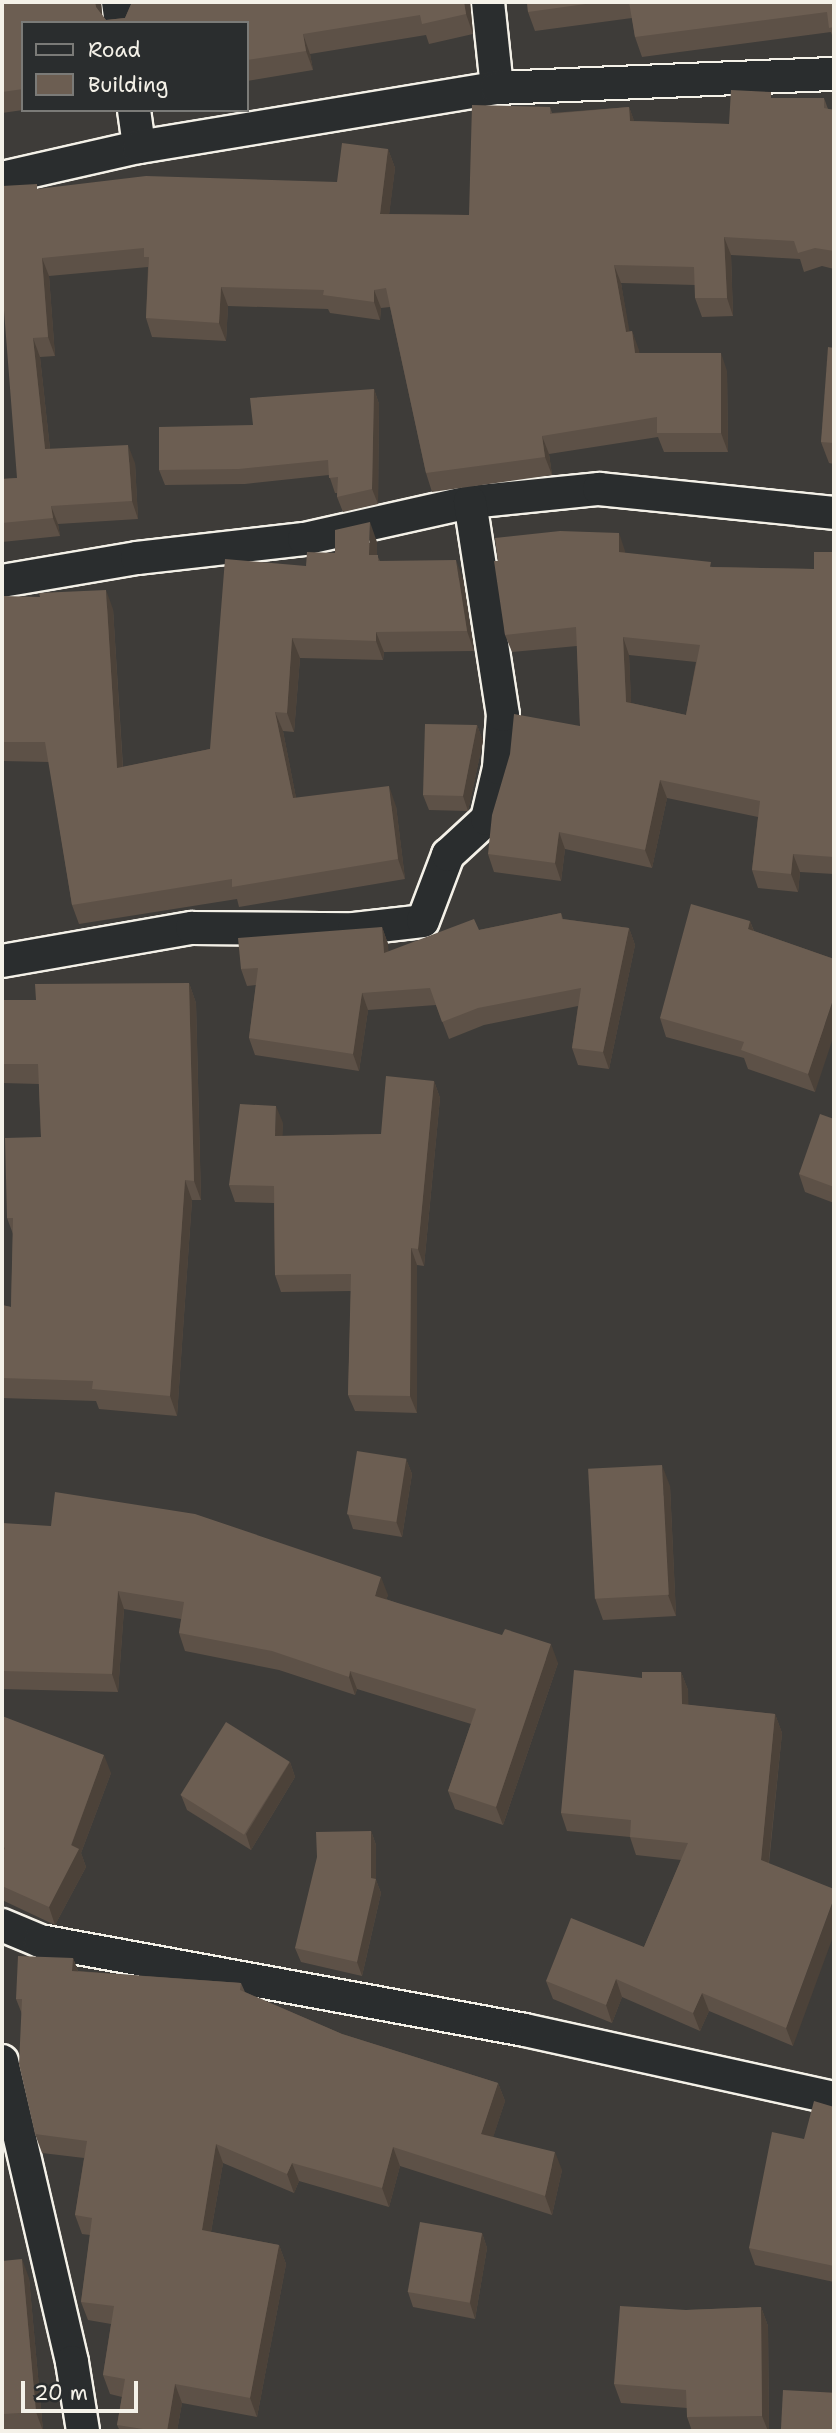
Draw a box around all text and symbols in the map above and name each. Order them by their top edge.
legend [21,21,248,112]
text: Road [88,36,141,64]
text: Building [88,71,168,99]
scale bar [24,2366,142,2410]
text: 20 m [34,2379,88,2407]

